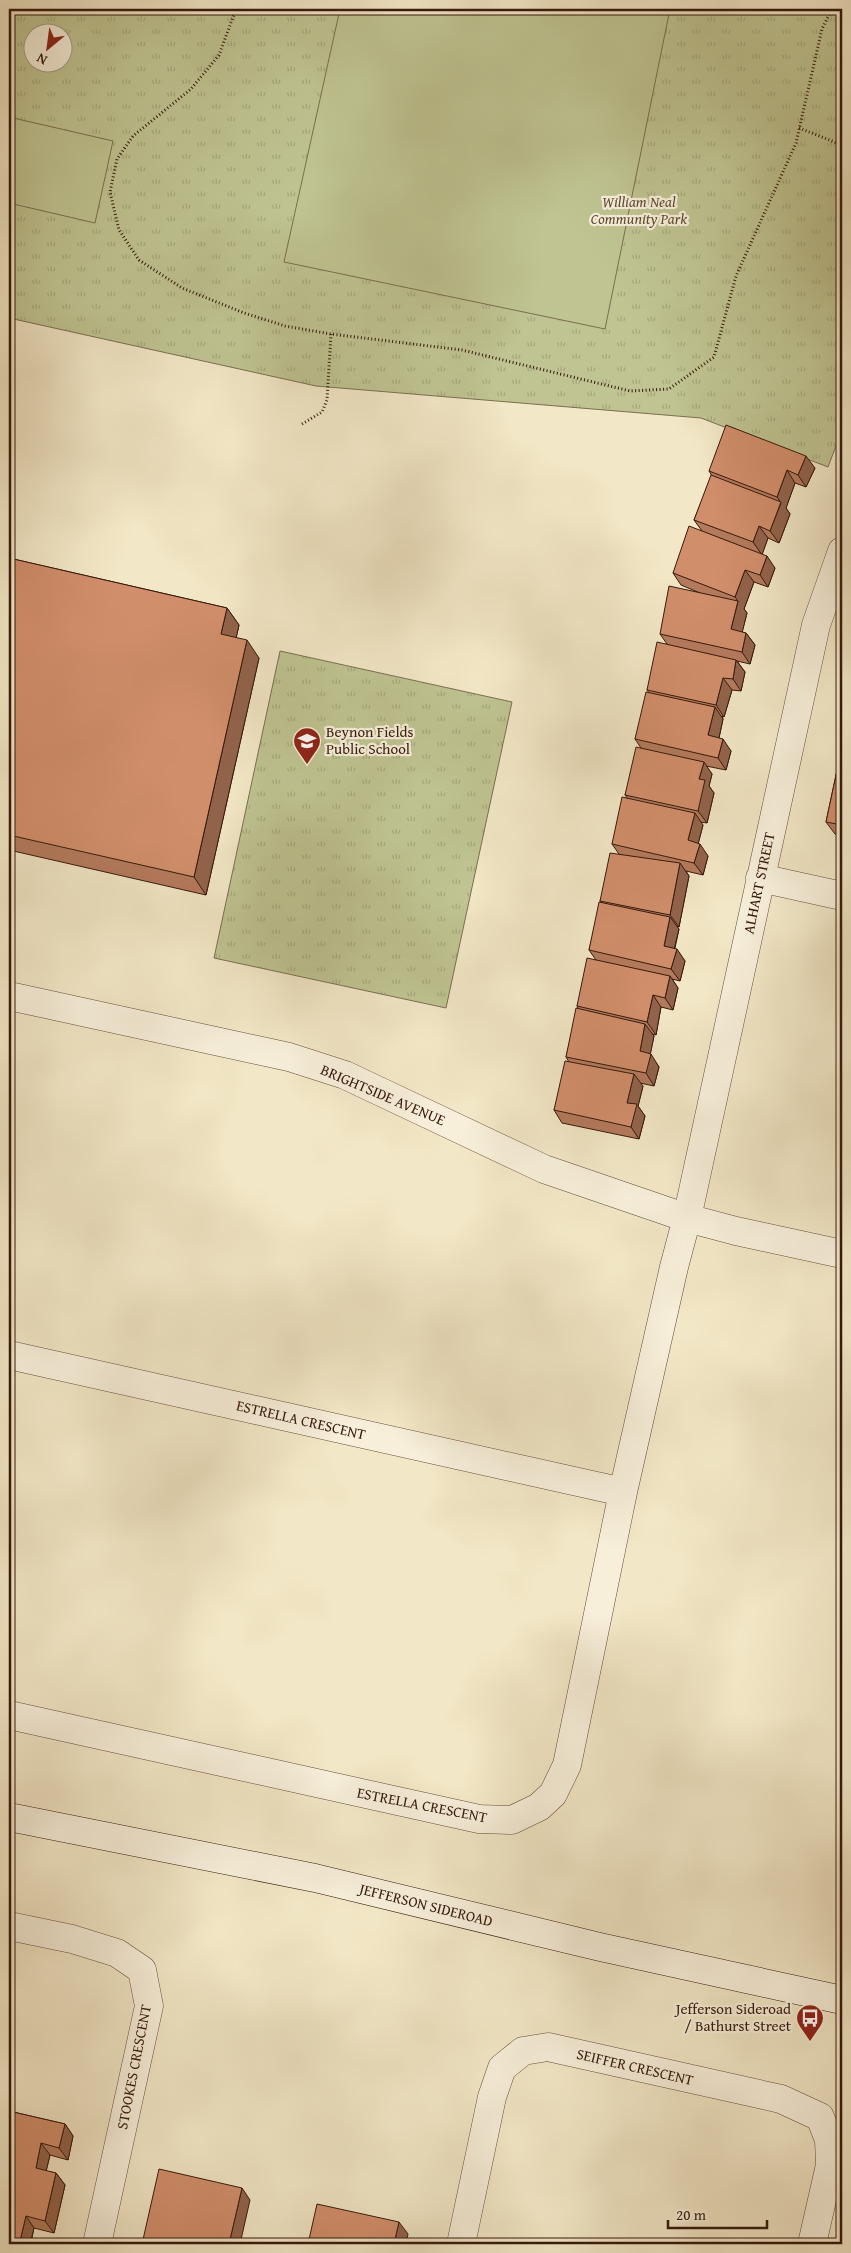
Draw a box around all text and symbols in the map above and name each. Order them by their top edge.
north arrow [22,22,72,72]
text: N [32,48,51,70]
park label: William Neal Community Park [591,191,687,229]
place label: Beynon Fields Public School [326,721,414,759]
school or university icon: Beynon Fields Public School [292,726,322,765]
street label: ALHART STREET [737,830,780,936]
street label: BRIGHTSIDE AVENUE [318,1059,449,1130]
street label: ESTRELLA CRESCENT [234,1394,368,1445]
street label: ESTRELLA CRESCENT [355,1782,490,1828]
street label: JEFFERSON SIDEROAD [355,1877,495,1931]
place label: Jefferson Sideroad / Bathurst Street [674,1998,792,2036]
street label: STOOKES CRESCENT [111,2002,156,2131]
bus stop icon: Jefferson Sideroad / Bathurst Street [795,2003,825,2042]
street label: SEIFFER CRESCENT [575,2043,696,2090]
scale bar [668,2198,767,2230]
text: 20 m [676,2204,707,2225]

